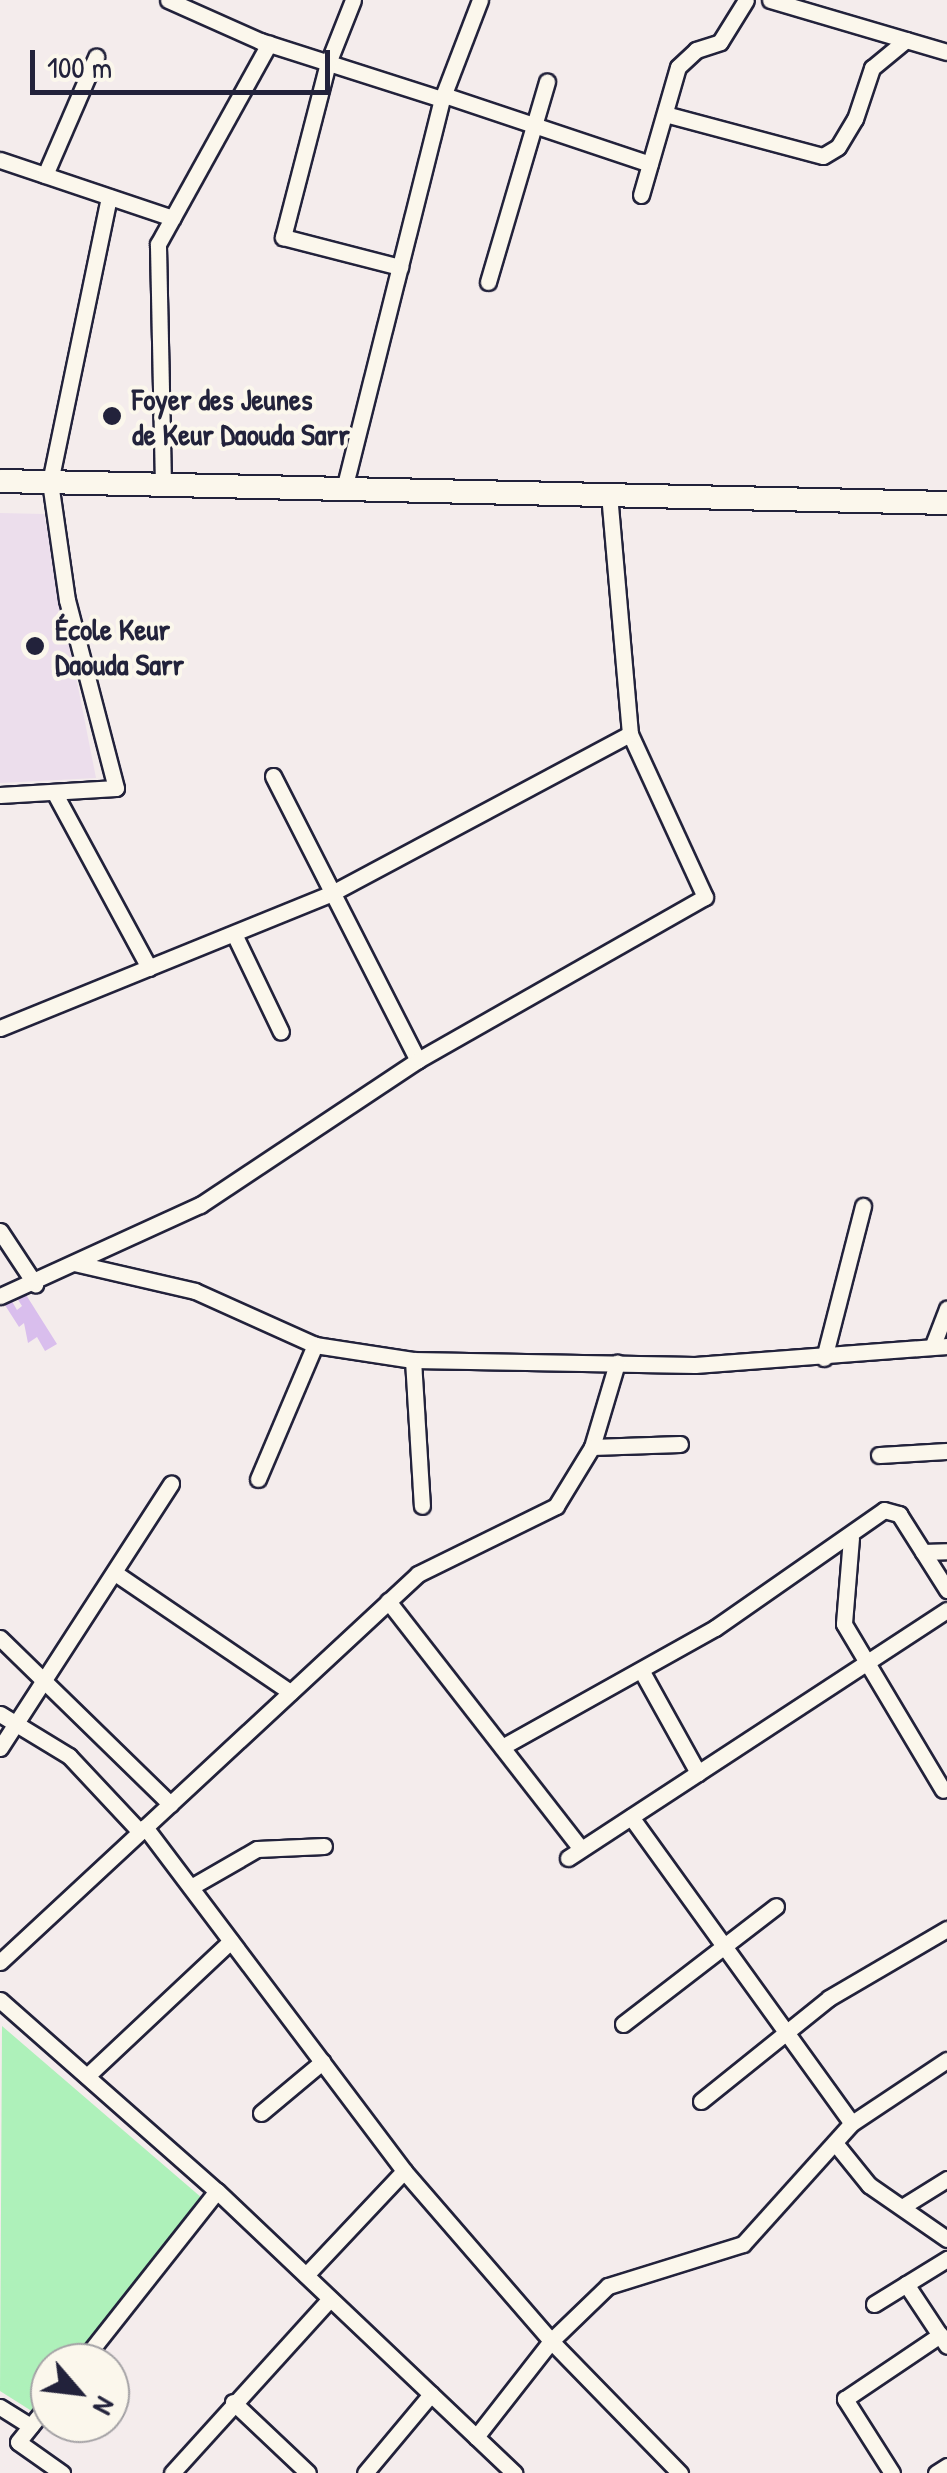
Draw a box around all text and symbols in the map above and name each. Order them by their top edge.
scale bar [35,30,335,92]
text: 100 m [47,47,112,87]
place label: Foyer des Jeunes de Keur Daouda Sarr [132,381,350,452]
marker: Foyer des Jeunes de Keur Daouda Sarr [101,405,123,427]
place label: École Keur Daouda Sarr [55,611,184,682]
marker: École Keur Daouda Sarr [24,635,46,657]
north arrow [30,2343,130,2443]
text: N [84,2391,125,2422]

